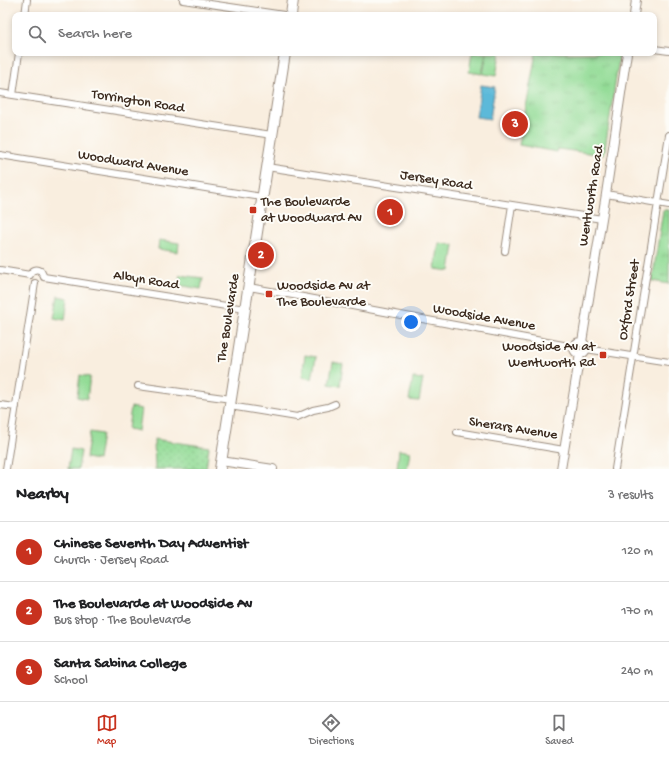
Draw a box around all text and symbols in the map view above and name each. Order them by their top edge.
search box [12,12,657,56]
icon: search [26,23,48,45]
text: Search here [58,25,132,43]
street label: Torrington Road [89,86,187,118]
pin: 3 [502,109,528,139]
street label: Wentworth Road [576,143,609,248]
street label: Woodward Avenue [76,147,190,181]
street label: Jersey Road [399,167,475,195]
place label: The Boulevarde at Woodward Av [260,194,362,227]
pin: 1 [377,197,403,227]
marker: The Boulevarde at Woodward Av [248,205,258,215]
pin: 2 [248,240,274,270]
street label: Oxford Street [615,257,645,341]
street label: Albyn Road [112,267,182,295]
street label: The Boulevarde [213,272,244,364]
place label: Woodside Av at The Boulevarde [276,278,371,311]
marker: Woodside Av at The Boulevarde [264,289,274,299]
street label: Woodside Avenue [431,301,537,336]
your location [401,312,421,332]
place label: Woodside Av at Wentworth Rd [502,339,597,372]
marker: Woodside Av at Wentworth Rd [598,350,608,360]
street label: Sherars Avenue [467,414,559,445]
text: Nearby [16,485,69,505]
text: 3 results [608,488,653,503]
text: Chinese Seventh Day Adventist [54,535,248,553]
text: 1 [26,544,32,559]
text: 120 m [622,544,653,559]
text: Church · Jersey Road [54,553,168,568]
text: The Boulevarde at Woodside Av [54,595,252,613]
text: 2 [26,604,32,619]
text: 170 m [621,604,653,619]
text: Bus stop · The Boulevarde [54,613,191,628]
text: Santa Sabina College [54,655,186,673]
text: 3 [26,664,32,679]
text: 240 m [621,664,653,679]
text: School [54,673,88,688]
tab: Map [96,712,118,748]
tab: Directions [309,712,354,748]
tab: Saved [545,712,573,748]

